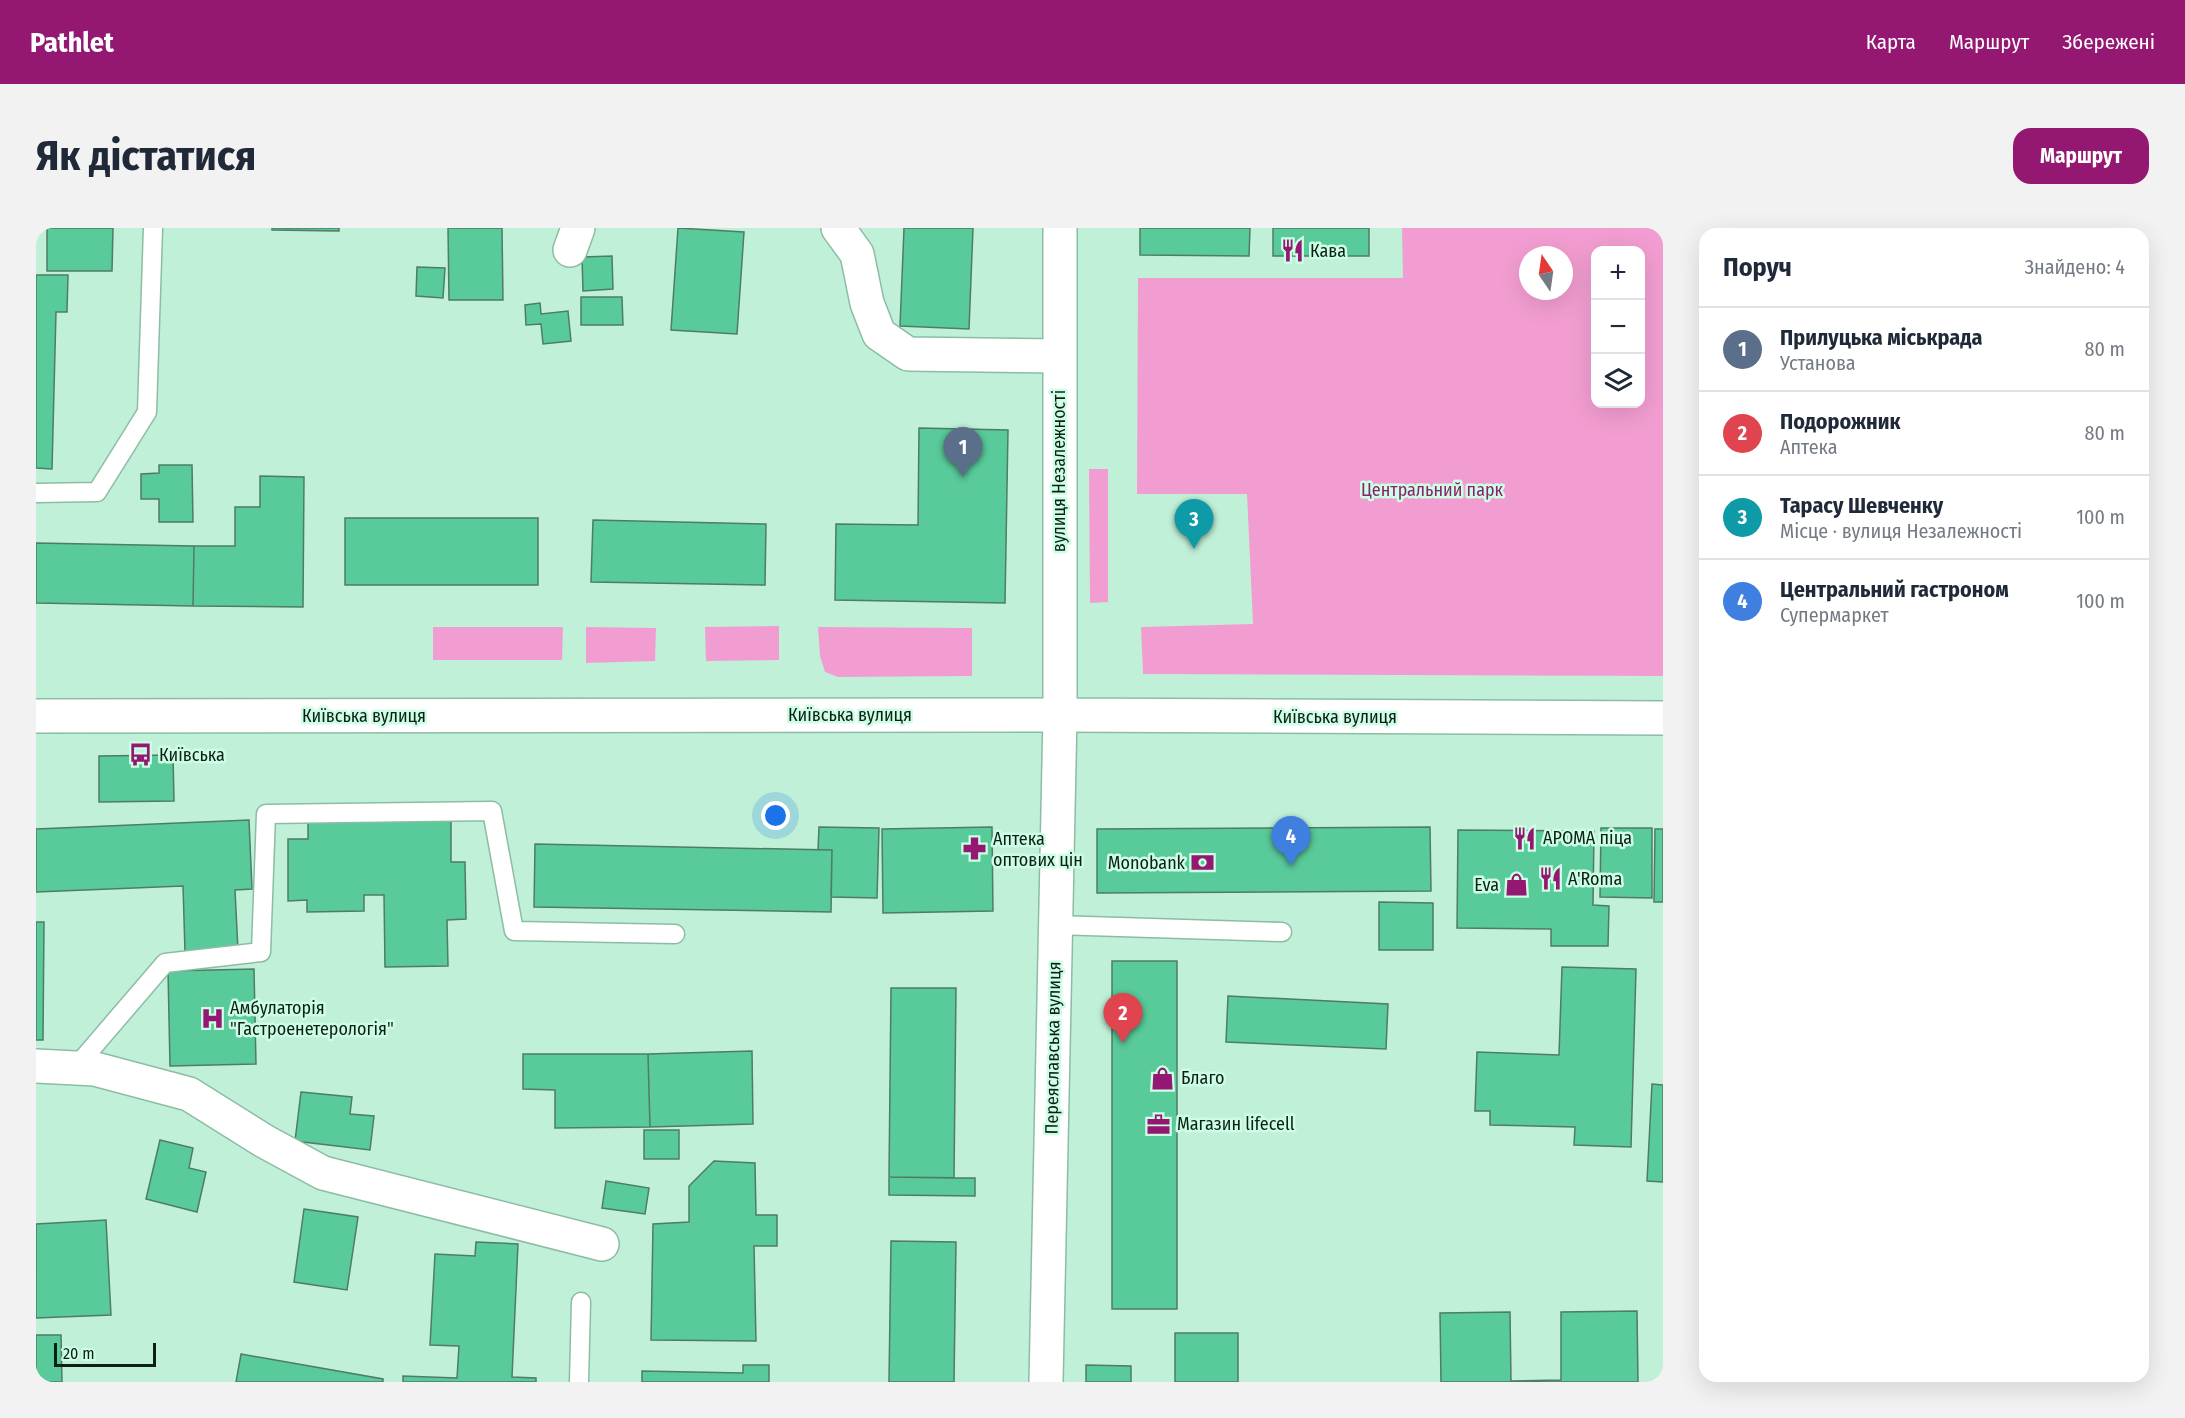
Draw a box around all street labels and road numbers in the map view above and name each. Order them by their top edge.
street label: вулиця Незалежності [1048,390,1070,552]
street label: Київська вулиця [788,704,912,726]
street label: Київська вулиця [302,705,426,727]
street label: Київська вулиця [1273,706,1397,728]
street label: Переяславська вулиця [1040,961,1066,1135]

